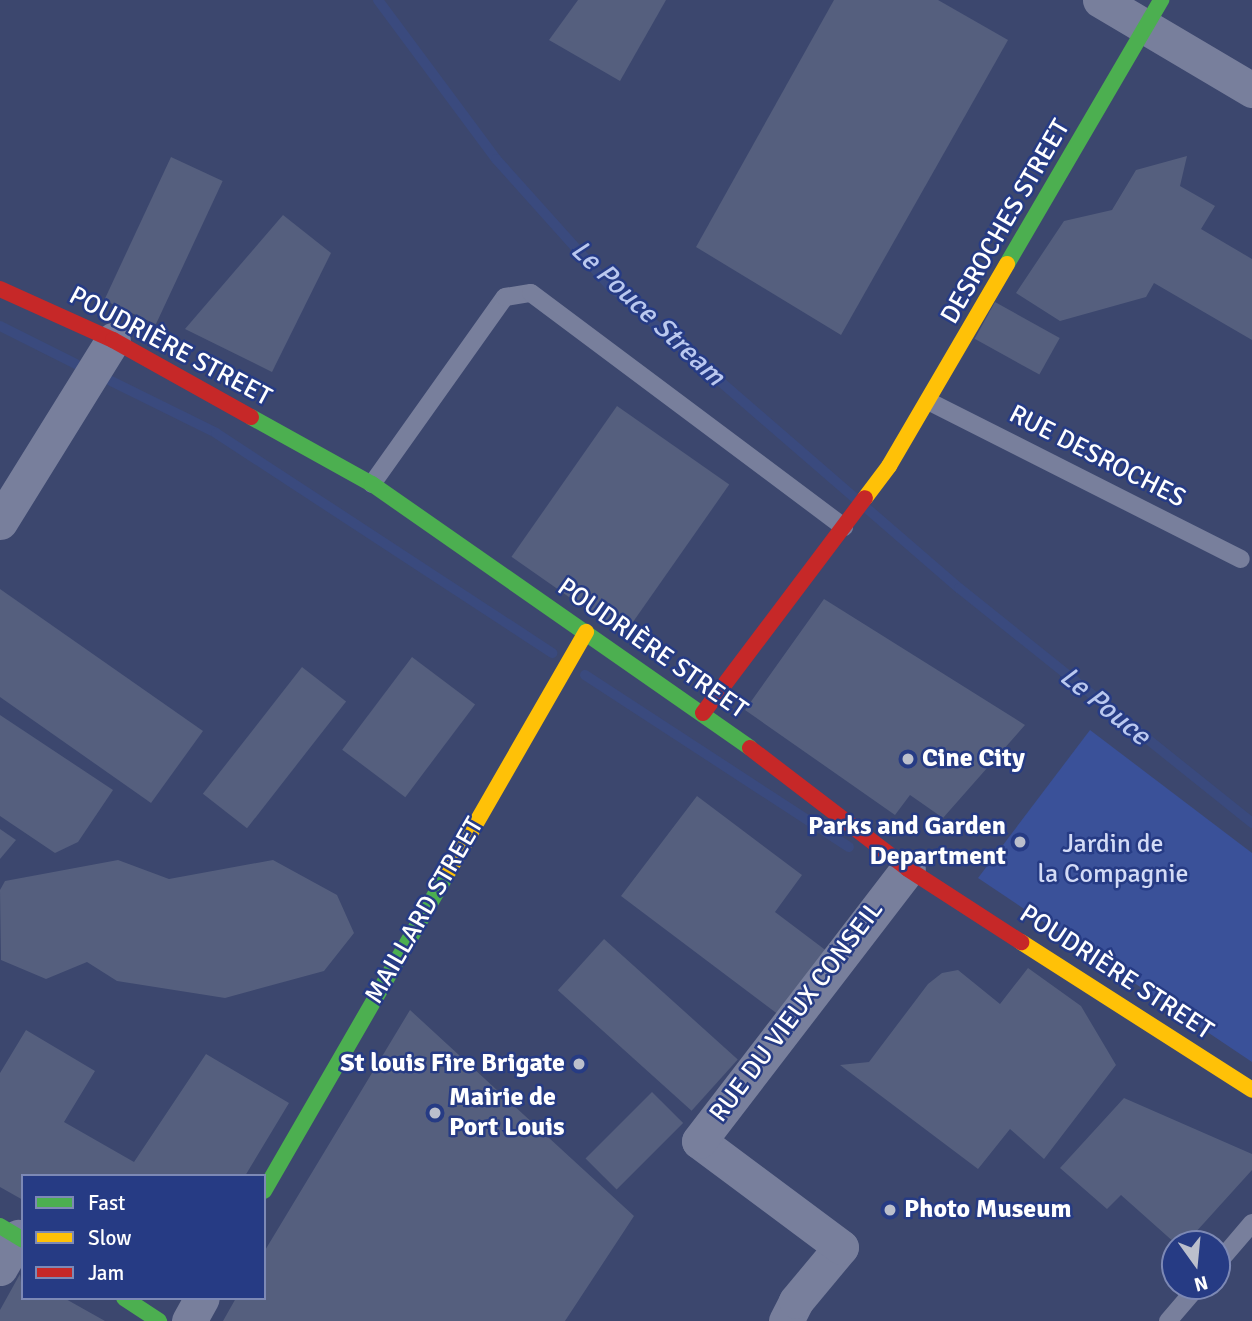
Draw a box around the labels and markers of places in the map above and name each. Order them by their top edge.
place label: Cine City [922,743,1025,775]
marker: Cine City [900,751,916,767]
place label: Parks and Garden Department [808,811,1006,872]
marker: Parks and Garden Department [1012,834,1028,850]
place label: St louis Fire Brigate [340,1048,565,1080]
marker: St louis Fire Brigate [571,1056,587,1072]
place label: Mairie de Port Louis [449,1082,565,1144]
marker: Mairie de Port Louis [427,1105,443,1121]
place label: Photo Museum [904,1194,1071,1226]
marker: Photo Museum [882,1202,898,1218]

